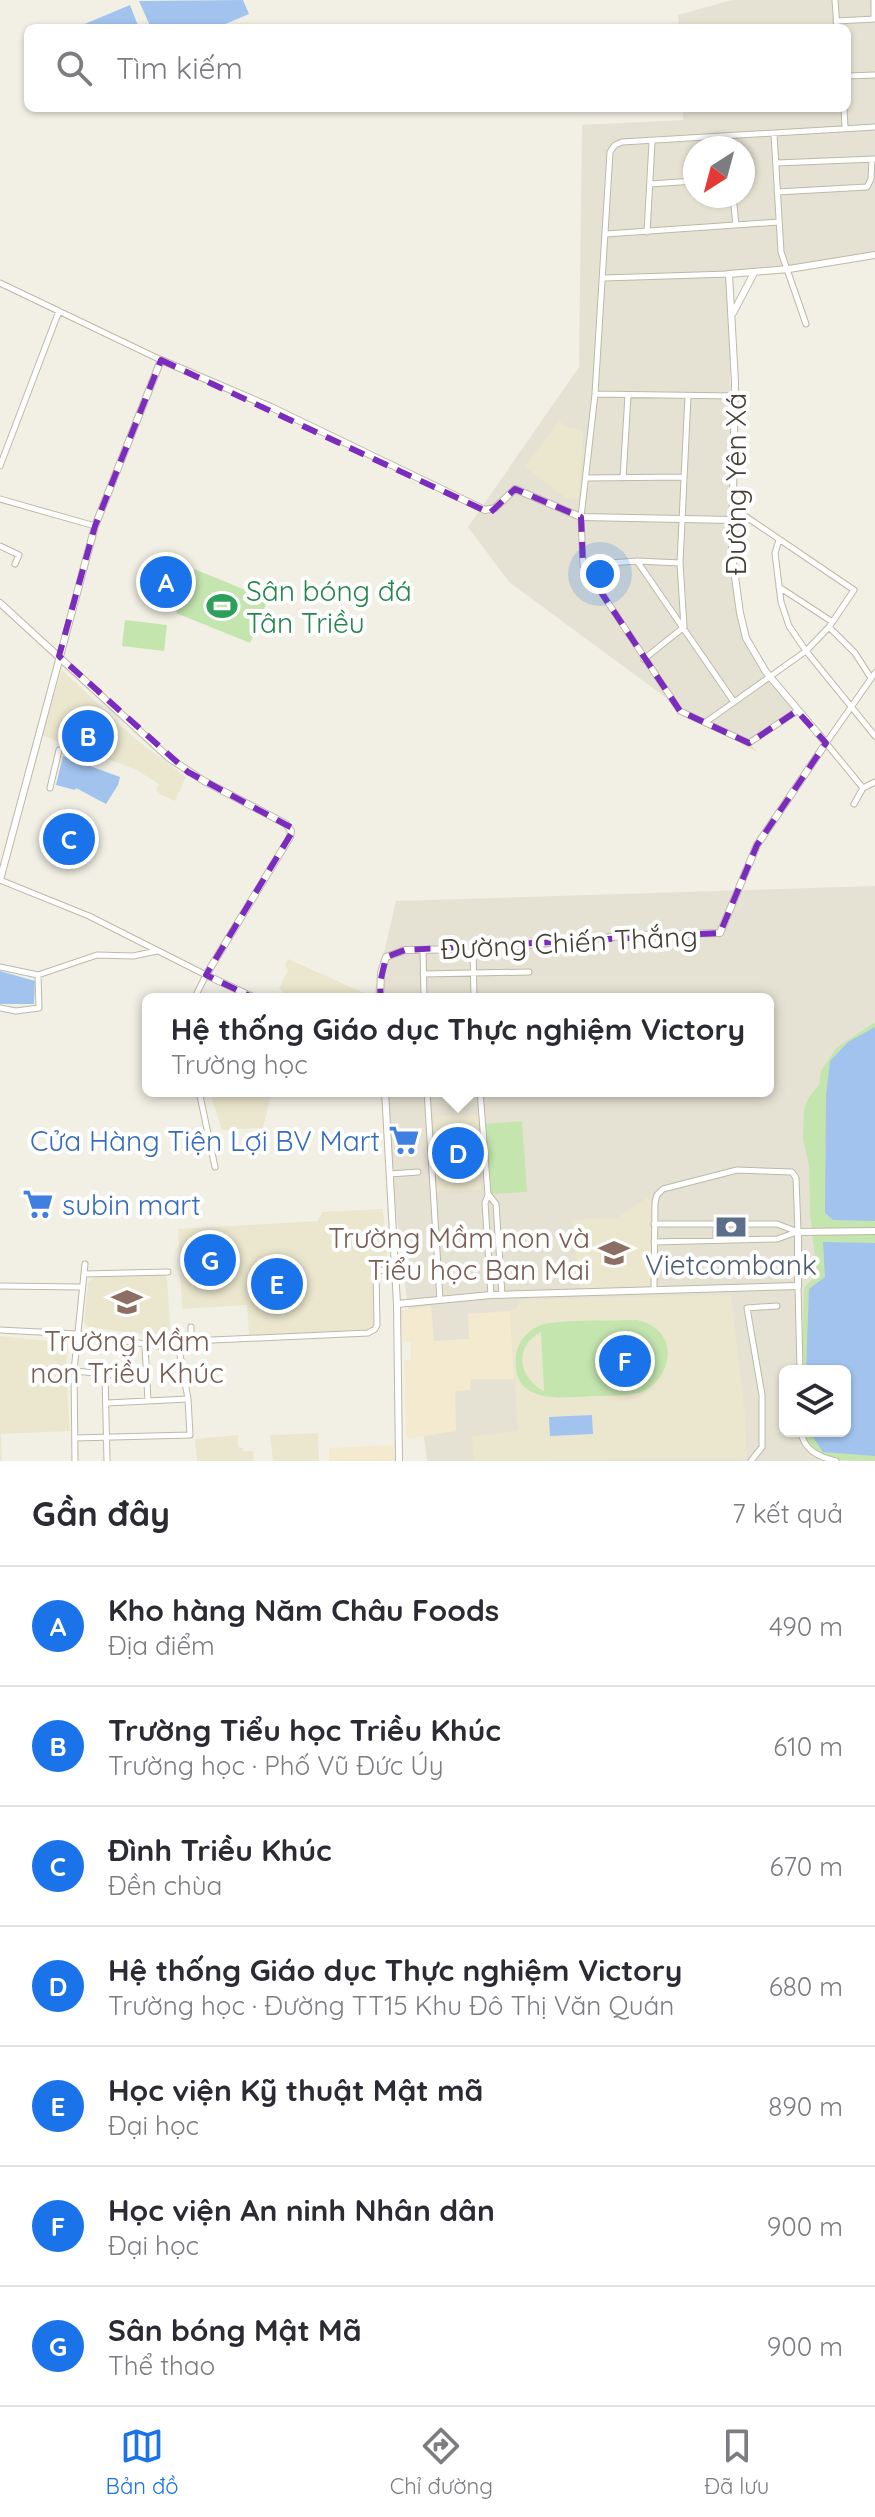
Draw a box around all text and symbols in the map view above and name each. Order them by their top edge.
search box [24,24,851,112]
icon: search [52,46,96,90]
text: Tìm kiếm [116,49,243,87]
north arrow [683,136,755,208]
street label: Đường Yên Xá [718,393,753,575]
pin: A [140,552,192,612]
your location [580,554,620,594]
place label: Sân bóng đá Tân Triều [246,573,412,640]
sports icon: Sân bóng đá Tân Triều [205,589,239,623]
pin: B [62,706,114,766]
pin: C [43,809,95,869]
street label: Đường Chiến Thắng [439,918,699,966]
popup [142,993,774,1097]
text: Hệ thống Giáo dục Thực nghiệm Victory [171,1010,745,1048]
text: Trường học [171,1048,308,1081]
place label: Cửa Hàng Tiện Lợi BV Mart [30,1123,380,1158]
supermarket icon: Cửa Hàng Tiện Lợi BV Mart [387,1123,421,1157]
pin: D [432,1123,484,1183]
supermarket icon: subin mart [21,1187,55,1221]
place label: subin mart [62,1187,201,1222]
bank icon: Vietcombank [714,1210,748,1244]
place label: Trường Mầm non và Tiểu học Ban Mai [328,1220,590,1287]
pin: G [184,1230,236,1290]
school or university icon: Trường Mầm non và Tiểu học Ban Mai [597,1236,631,1270]
place label: Vietcombank [645,1247,817,1282]
pin: E [251,1254,303,1314]
school or university icon: Trường Mầm non Triều Khúc [110,1285,144,1319]
place label: Trường Mầm non Triều Khúc [30,1323,224,1390]
pin: F [599,1331,651,1391]
map controls [779,1365,851,1437]
button: layers [779,1365,851,1437]
text: Gần đây [32,1492,170,1535]
text: 7 kết quả [732,1497,843,1530]
text: Kho hàng Năm Châu Foods [108,1591,499,1629]
text: A [50,1610,66,1643]
text: 490 m [769,1610,843,1643]
text: Địa điểm [108,1629,215,1662]
text: Trường Tiểu học Triều Khúc [108,1711,501,1749]
text: B [49,1730,67,1763]
text: 610 m [773,1730,843,1763]
text: Trường học · Phố Vũ Đức Úy [108,1749,444,1782]
text: Đình Triều Khúc [108,1831,332,1869]
text: C [50,1850,66,1883]
text: 670 m [769,1850,843,1883]
text: Đền chùa [108,1869,222,1902]
text: Hệ thống Giáo dục Thực nghiệm Victory [108,1951,682,1989]
text: D [49,1970,67,2003]
text: 680 m [769,1970,843,2003]
text: Trường học · Đường TT15 Khu Đô Thị Văn Quán [108,1989,674,2022]
text: Học viện Kỹ thuật Mật mã [108,2071,483,2109]
text: E [51,2090,65,2123]
text: 890 m [768,2090,843,2123]
text: Đại học [108,2109,199,2142]
text: Học viện An ninh Nhân dân [108,2191,495,2229]
text: F [51,2210,65,2243]
text: 900 m [767,2210,843,2243]
text: Đại học [108,2229,199,2262]
text: Sân bóng Mật Mã [108,2311,362,2349]
text: G [49,2330,67,2363]
text: 900 m [767,2330,843,2363]
text: Thể thao [108,2349,215,2382]
tab: Bản đồ [106,2424,179,2500]
tab: Chỉ đường [390,2424,493,2500]
tab: Đã lưu [704,2424,769,2500]

